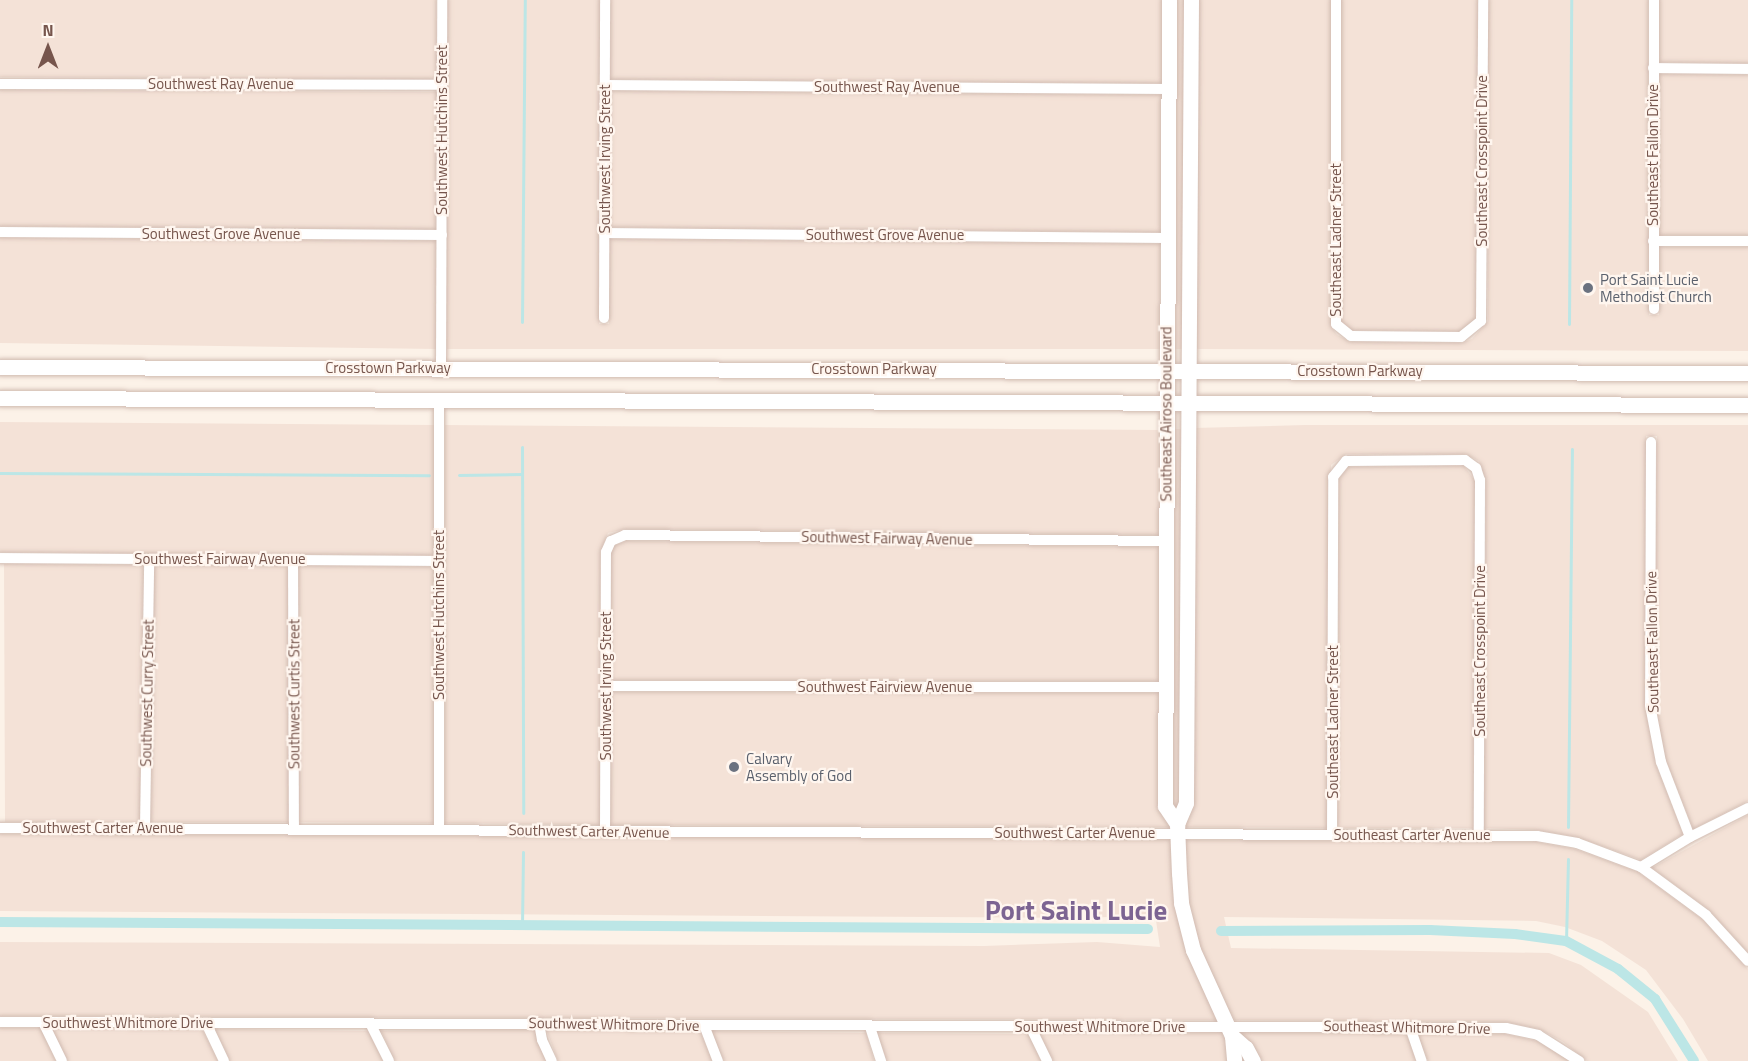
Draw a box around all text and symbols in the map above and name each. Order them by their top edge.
north arrow [18,18,78,78]
text: N [42,18,54,42]
street label: Southwest Hutchins Street [433,45,451,215]
street label: Southwest Ray Avenue [148,75,294,93]
street label: Southeast Crosspoint Drive [1473,75,1491,247]
street label: Southwest Ray Avenue [814,78,960,96]
street label: Southeast Fallon Drive [1644,84,1662,226]
street label: Southwest Irving Street [596,85,614,233]
street label: Southeast Ladner Street [1327,163,1345,317]
street label: Southwest Grove Avenue [142,225,300,243]
street label: Southwest Grove Avenue [806,226,964,244]
place label: Port Saint Lucie Methodist Church [1600,270,1712,305]
marker: Port Saint Lucie Methodist Church [1581,281,1595,295]
street label: Southeast Airoso Boulevard [1157,327,1175,501]
street label: Crosstown Parkway [325,359,451,377]
street label: Crosstown Parkway [811,360,937,378]
street label: Crosstown Parkway [1297,362,1423,380]
street label: Southwest Fairway Avenue [801,528,973,548]
street label: Southwest Hutchins Street [430,530,448,700]
street label: Southwest Fairway Avenue [134,550,306,568]
street label: Southeast Crosspoint Drive [1471,565,1489,737]
street label: Southeast Fallon Drive [1642,571,1662,713]
street label: Southwest Irving Street [597,612,615,760]
street label: Southwest Curry Street [137,619,157,767]
street label: Southwest Curtis Street [285,619,303,769]
street label: Southeast Ladner Street [1324,645,1342,799]
street label: Southwest Fairview Avenue [798,678,972,696]
place label: Calvary Assembly of God [746,749,852,784]
marker: Calvary Assembly of God [727,760,741,774]
street label: Southwest Carter Avenue [23,819,183,837]
street label: Southwest Carter Avenue [508,821,670,841]
street label: Southwest Carter Avenue [995,824,1155,842]
street label: Southeast Carter Avenue [1333,826,1491,844]
district label: Port Saint Lucie [985,894,1167,926]
street label: Southwest Whitmore Drive [43,1014,213,1032]
street label: Southwest Whitmore Drive [528,1014,700,1034]
street label: Southeast Whitmore Drive [1323,1017,1491,1037]
street label: Southwest Whitmore Drive [1015,1018,1185,1036]

